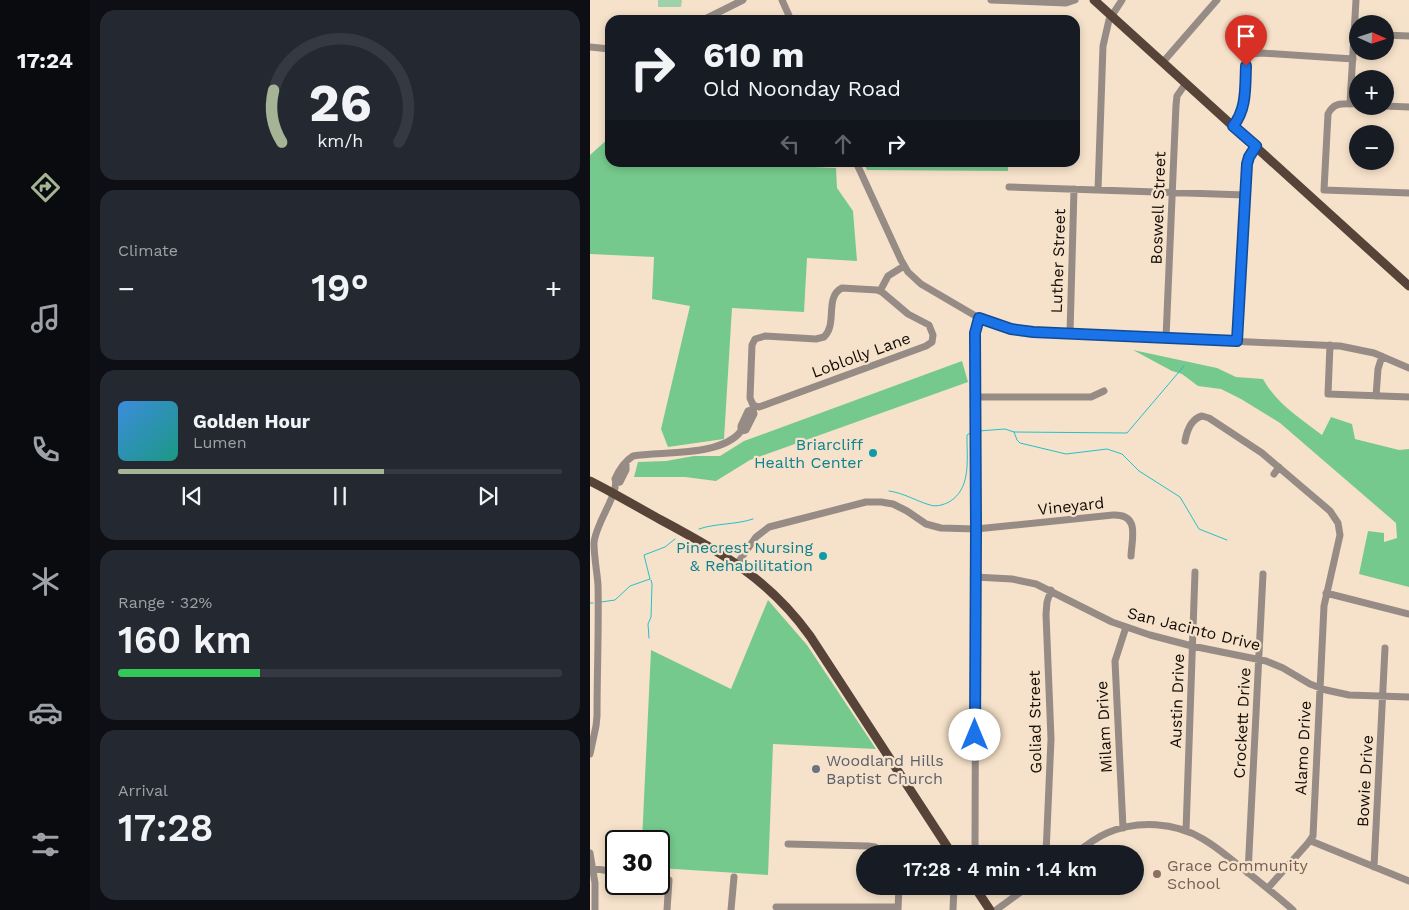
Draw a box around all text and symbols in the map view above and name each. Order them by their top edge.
pin [1225,15,1267,66]
north arrow [1349,15,1394,60]
map controls [1349,15,1394,170]
icon: arrive [1232,22,1260,50]
text: 610 m [703,34,805,76]
icon: right [620,35,685,100]
text: 17:24 [17,48,73,73]
button: + [1349,70,1394,115]
text: 26 [308,73,372,134]
text: Old Noonday Road [703,76,901,101]
button: − [1349,125,1394,170]
text: km/h [317,130,363,151]
icon: left [776,130,804,158]
icon: ahead [829,130,857,158]
icon: right [882,130,910,158]
street label: Boswell Street [1147,151,1169,265]
icon: directions [28,170,63,205]
street label: Luther Street [1047,208,1069,314]
text: Climate [118,241,178,260]
text: 19° [311,266,369,310]
text: − [118,272,135,305]
text: + [545,272,562,305]
icon: music [28,301,63,336]
street label: Loblolly Lane [809,328,913,382]
text: Golden Hour [193,410,310,433]
icon: phone [28,432,63,467]
text: Lumen [193,433,247,452]
place label: Briarcliff Health Center [754,435,863,472]
marker: Briarcliff Health Center [867,447,879,459]
icon: previous [178,482,206,510]
icon: pause [326,482,354,510]
icon: next [474,482,502,510]
street label: Vineyard [1037,493,1105,519]
place label: Pinecrest Nursing & Rehabilitation [676,538,813,575]
marker: Pinecrest Nursing & Rehabilitation [817,550,829,562]
icon: climate [28,564,63,599]
text: Range · 32% [118,593,212,612]
street label: San Jacinto Drive [1125,603,1263,655]
text: 160 km [118,618,252,662]
street label: Austin Drive [1166,653,1188,749]
street label: Crockett Drive [1230,667,1254,779]
street label: Goliad Street [1025,670,1045,774]
street label: Milam Drive [1092,680,1116,774]
icon: car [28,695,63,730]
street label: Alamo Drive [1291,700,1315,796]
position arrow [948,708,1000,760]
street label: Bowie Drive [1353,735,1377,827]
place label: Woodland Hills Baptist Church [826,751,944,788]
marker: Woodland Hills Baptist Church [810,763,822,775]
text: Arrival [118,781,168,800]
text: 17:28 [118,806,213,850]
icon: filters [28,827,63,862]
speed limit sign: 30 [605,830,670,895]
place label: Grace Community School [1167,856,1308,893]
text: 17:28 · 4 min · 1.4 km [903,858,1097,881]
marker: Grace Community School [1151,868,1163,880]

